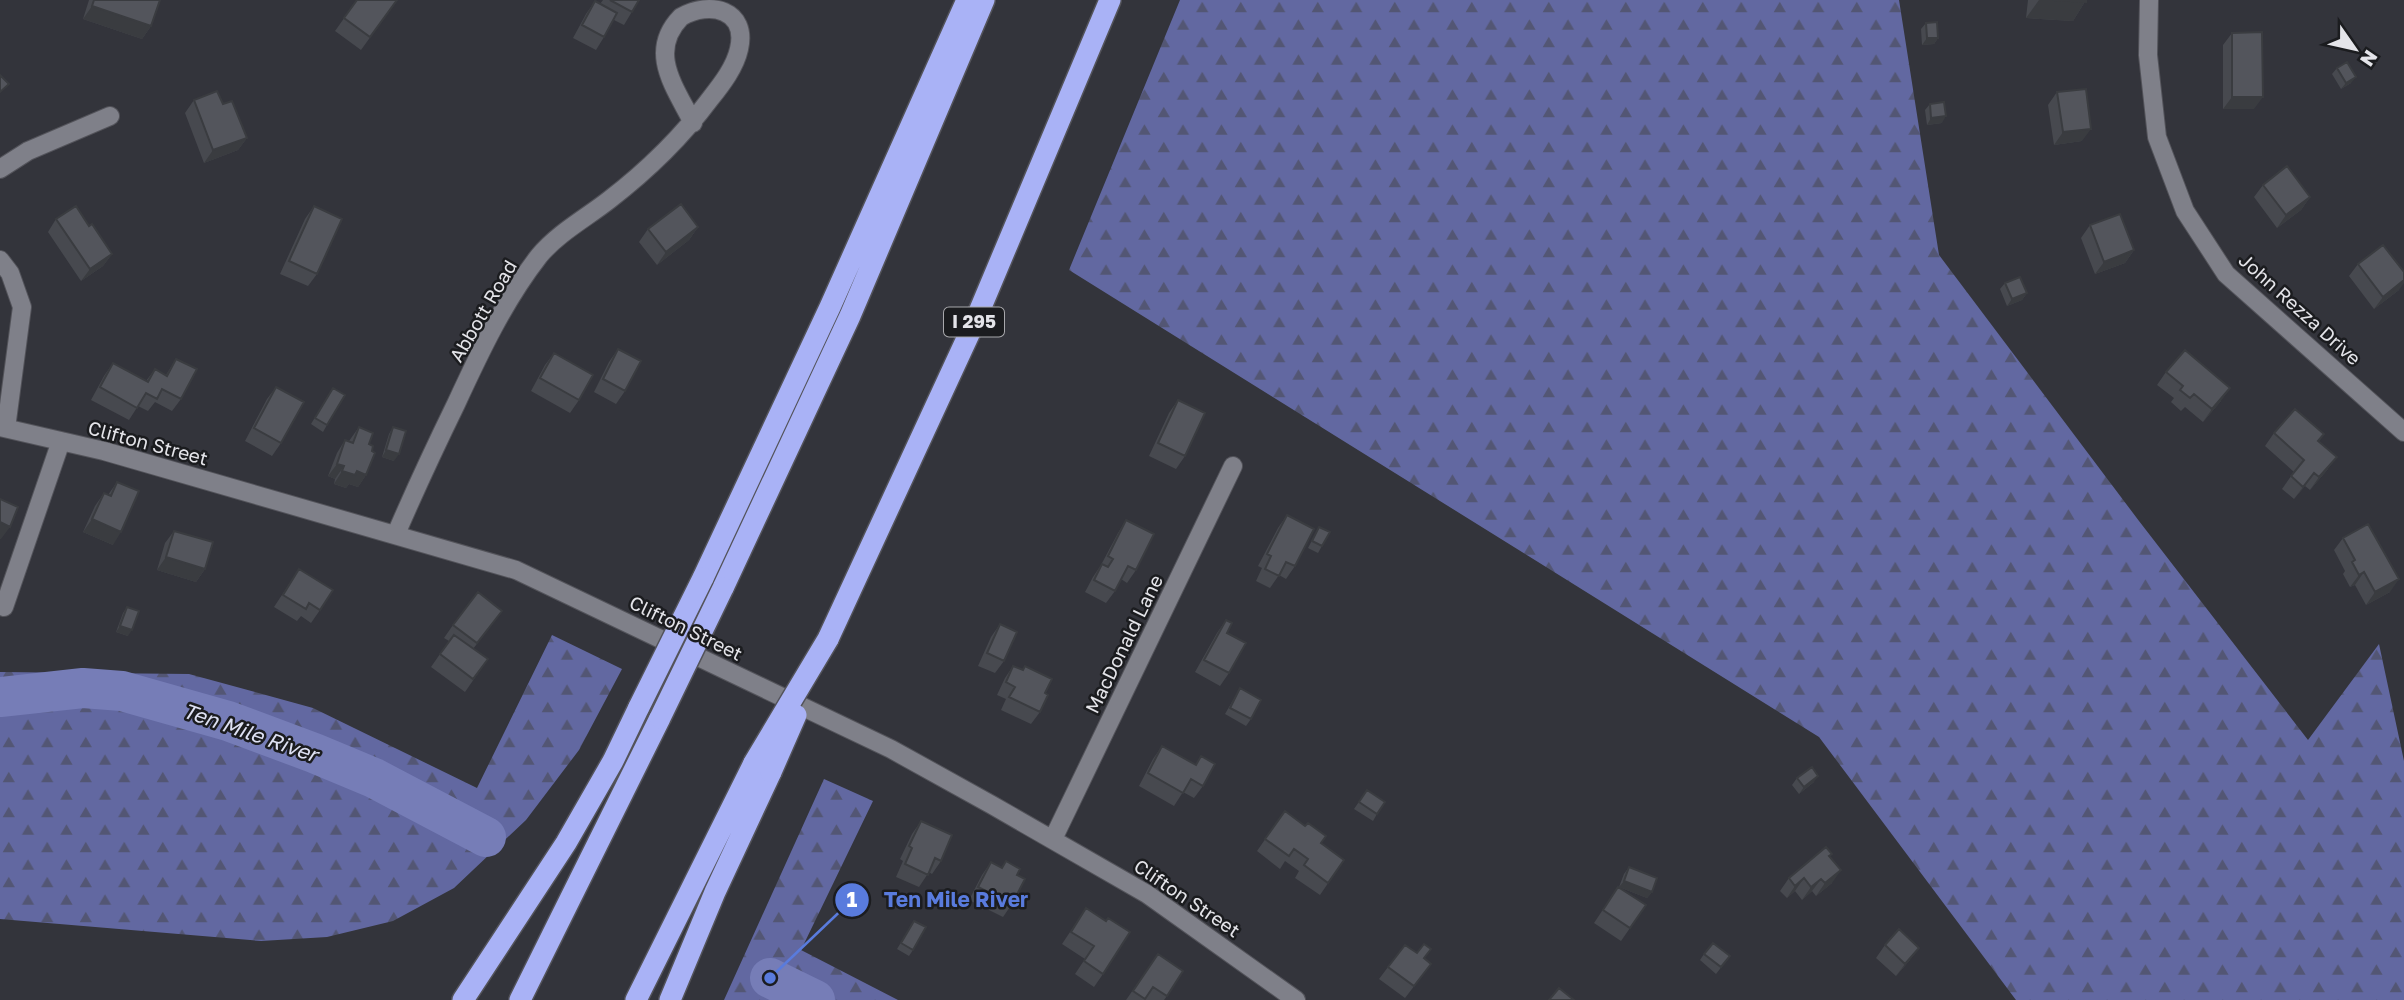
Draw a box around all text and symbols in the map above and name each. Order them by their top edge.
north arrow [2320,14,2390,84]
text: N [2356,46,2383,71]
street label: John Rezza Drive [2235,248,2366,369]
street label: Abbott Road [444,256,521,366]
road number: I 295 [944,308,1004,336]
street label: Clifton Street [86,416,210,470]
street label: MacDonald Lane [1080,571,1167,717]
street label: Clifton Street [626,590,746,665]
water label: Ten Mile River [180,697,324,768]
street label: Clifton Street [1130,854,1245,941]
callout: Ten Mile River [835,879,1042,921]
text: 1 [847,886,858,912]
text: Ten Mile River [884,886,1028,912]

